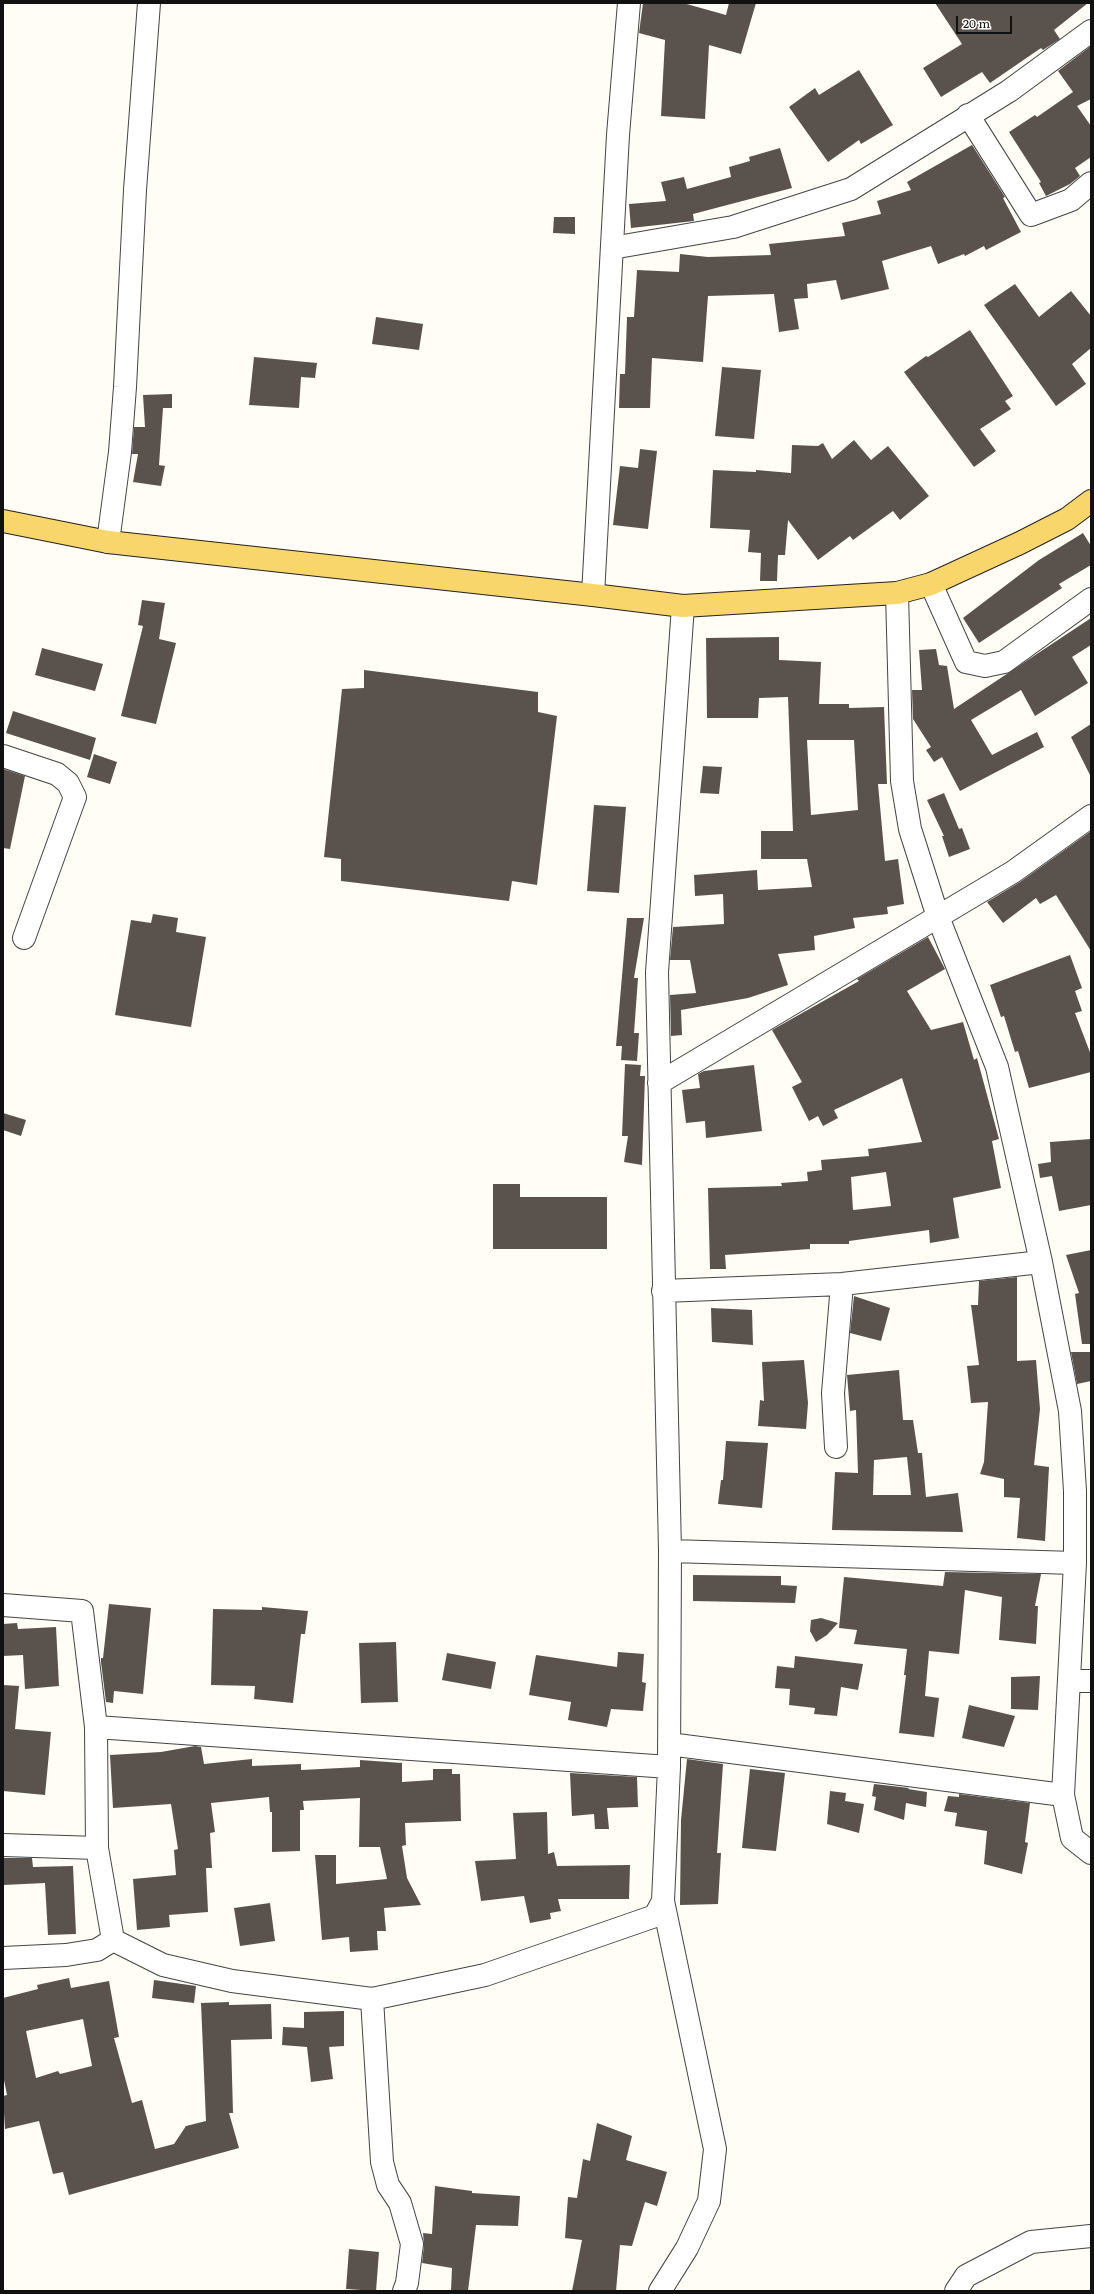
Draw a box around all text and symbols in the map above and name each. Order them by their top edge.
scale bar [958,8,1014,34]
text: 20 m [963,14,990,32]

